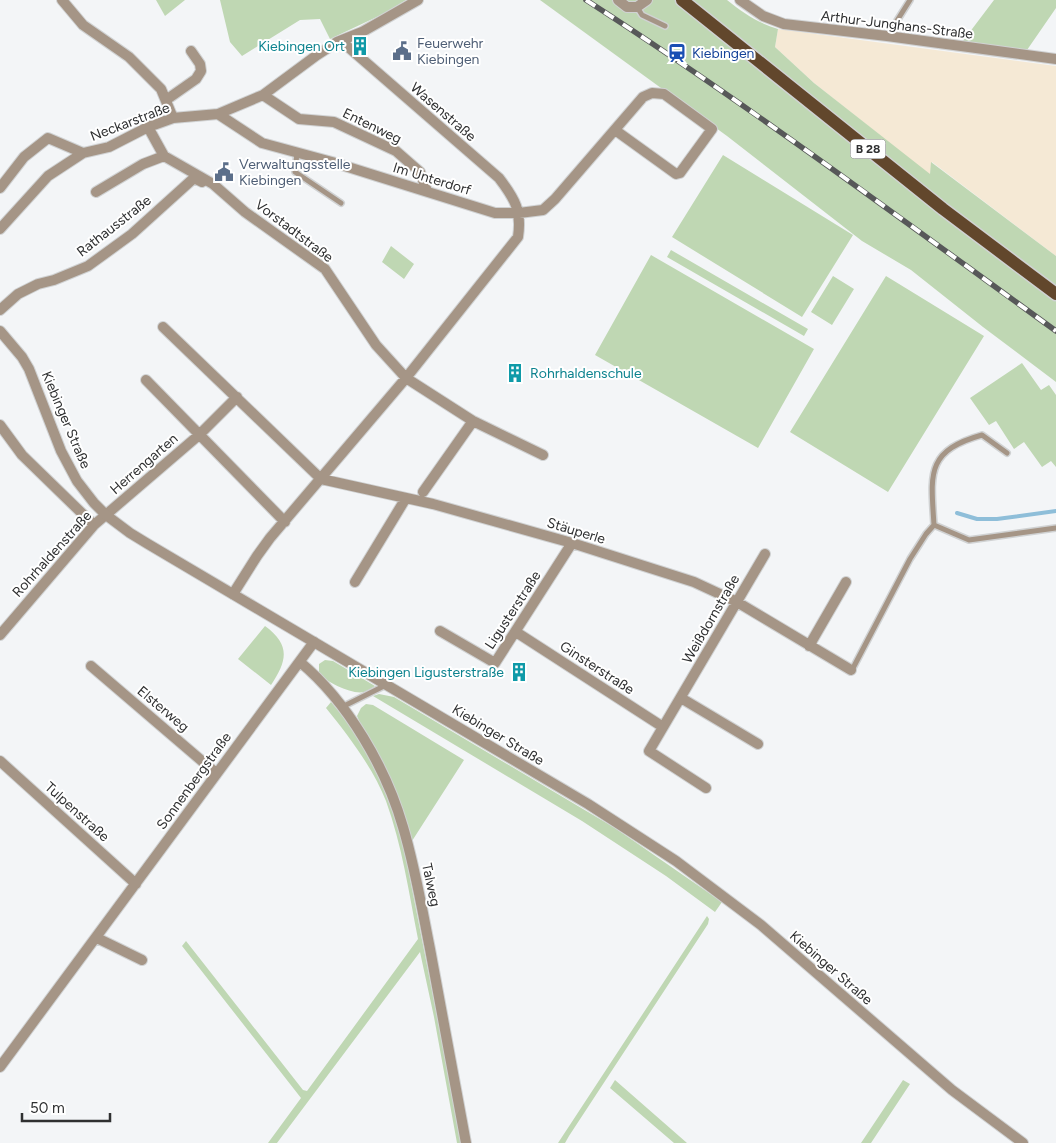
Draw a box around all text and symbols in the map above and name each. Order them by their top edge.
street label: Arthur-Junghans-Straße [820,7,974,43]
building icon: Kiebingen Ort [349,35,371,57]
place label: Feuerwehr Kiebingen [417,35,484,68]
place label: Kiebingen Ort [258,38,345,55]
public building icon: Feuerwehr Kiebingen [391,40,413,62]
station icon: Kiebingen [666,42,688,64]
place label: Kiebingen [692,45,755,62]
street label: Wasenstraße [407,79,479,145]
street label: Neckarstraße [88,99,172,145]
street label: Entenweg [340,104,404,148]
road number: B 28 [850,140,886,158]
place label: Verwaltungsstelle Kiebingen [239,156,351,189]
street label: Im Unterdorf [391,159,474,199]
public building icon: Verwaltungsstelle Kiebingen [213,161,235,183]
street label: Rathausstraße [73,191,155,260]
street label: Vorstadtstraße [251,196,337,266]
building icon: Rohrhaldenschule [504,362,526,384]
place label: Rohrhaldenschule [530,365,642,382]
street label: Kiebinger Straße [38,369,94,472]
street label: Herrengarten [107,430,181,498]
street label: Rohrhaldenstraße [9,507,95,601]
street label: Stäuperle [545,514,608,548]
street label: Ligusterstraße [481,567,545,652]
street label: Weißdornstraße [679,571,743,666]
street label: Ginsterstraße [557,638,638,698]
building icon: Kiebingen Ligusterstraße [508,661,530,683]
place label: Kiebingen Ligusterstraße [348,664,504,681]
street label: Elsterweg [134,682,192,736]
street label: Kiebinger Straße [449,701,547,769]
street label: Sonnenbergstraße [153,729,235,833]
street label: Tulpenstraße [41,779,113,846]
street label: Talweg [418,862,444,908]
street label: Kiebinger Straße [786,927,876,1009]
scale bar [22,1090,110,1122]
text: 50 m [30,1099,65,1117]

